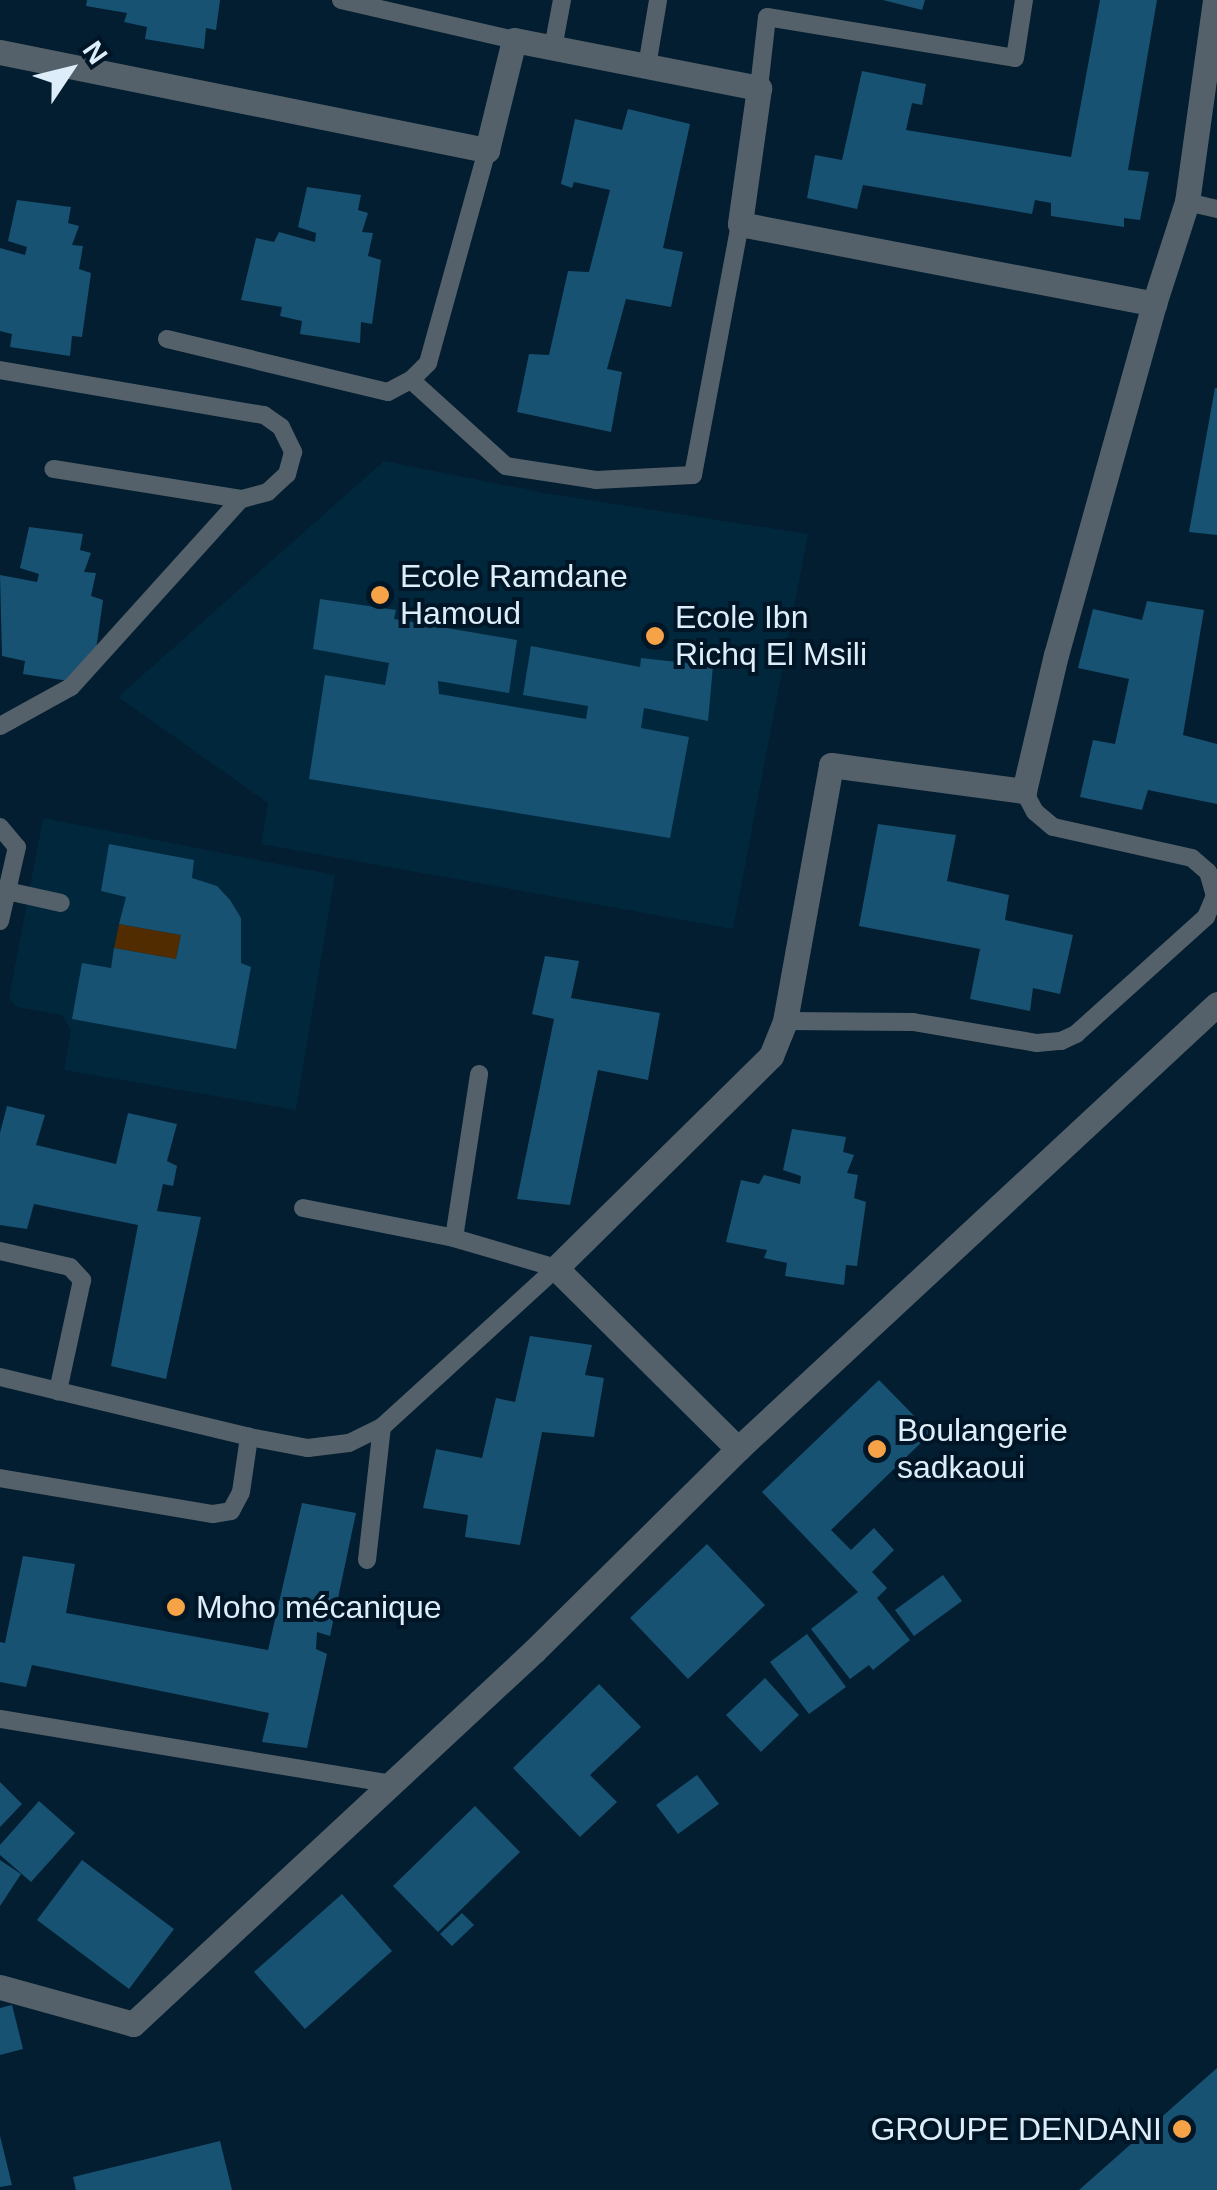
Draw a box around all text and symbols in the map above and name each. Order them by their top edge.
north arrow [20,20,120,120]
text: N [76,35,113,70]
place label: Ecole Ramdane Hamoud [400,558,628,633]
marker: Ecole Ramdane Hamoud [369,584,391,606]
place label: Ecole Ibn Richq El Msili [675,599,867,674]
marker: Ecole Ibn Richq El Msili [644,625,666,647]
place label: Boulangerie sadkaoui [897,1412,1068,1487]
marker: Boulangerie sadkaoui [866,1438,888,1460]
place label: Moho mécanique [196,1588,441,1626]
marker: Moho mécanique [165,1596,187,1618]
place label: GROUPE DENDANI [870,2110,1162,2148]
marker: GROUPE DENDANI [1171,2118,1193,2140]

